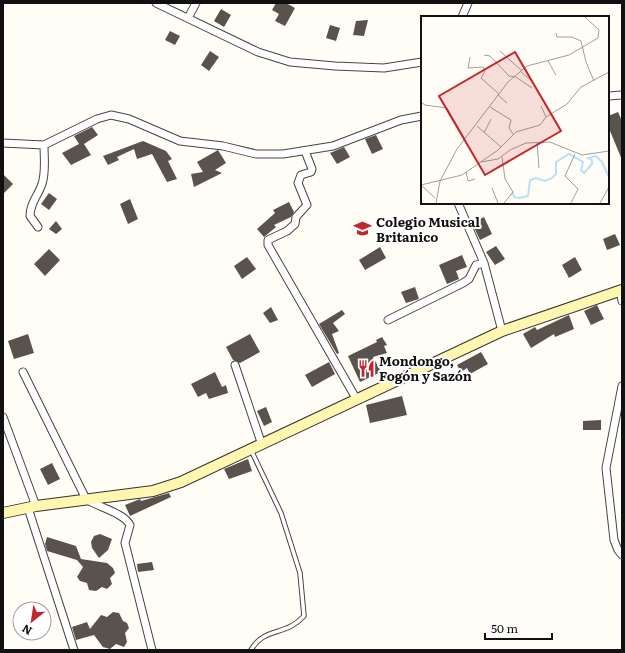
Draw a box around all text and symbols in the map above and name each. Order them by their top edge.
inset map [421,16,609,204]
place label: Colegio Musical Britanico [376,212,480,246]
school or university icon: Colegio Musical Britanico [353,219,373,239]
place label: Mondongo, Fogón y Sazón [379,351,472,385]
restaurant icon: Mondongo, Fogón y Sazón [356,358,376,378]
north arrow [12,601,52,641]
scale bar [485,615,552,641]
text: 50 m [491,619,518,637]
text: N [19,621,34,640]

